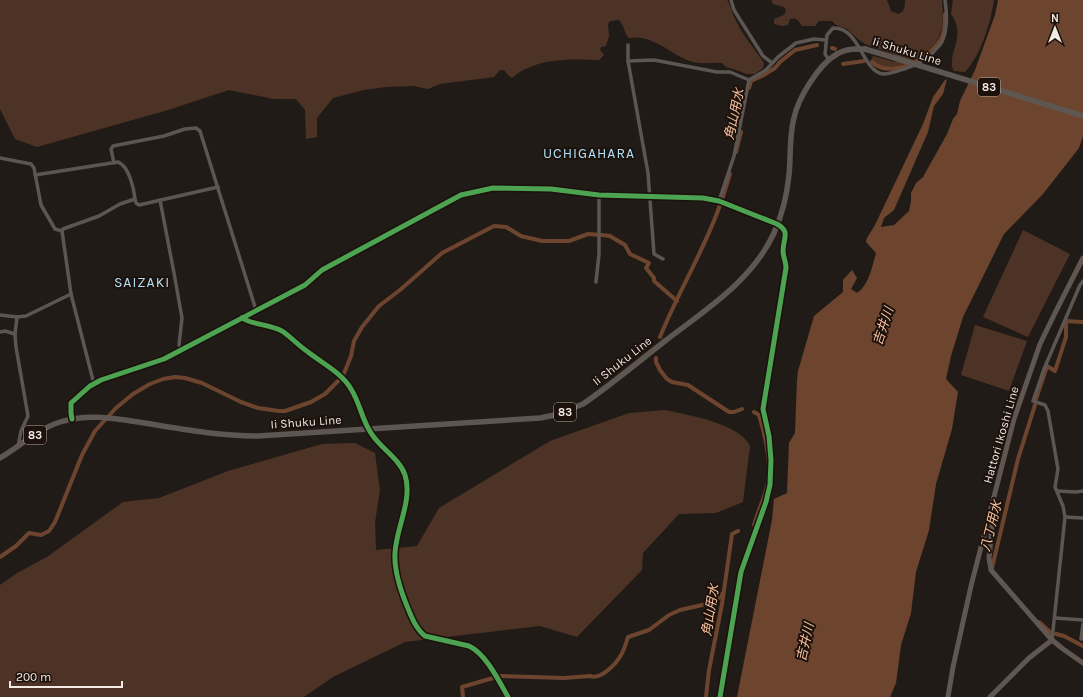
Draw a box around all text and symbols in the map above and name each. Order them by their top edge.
north arrow [1035,8,1075,48]
text: N [1051,12,1059,25]
street label: Ii Shuku Line [871,34,943,68]
road number: 83 [978,78,1000,96]
water label: 角山用水 [721,85,747,141]
district label: UCHIGAHARA [543,145,635,162]
district label: SAIZAKI [114,274,170,291]
water label: 吉井川 [870,303,897,347]
street label: Ii Shuku Line [590,334,654,388]
street label: Hattori Ikoshi Line [980,385,1022,485]
road number: 83 [554,403,576,421]
street label: Ii Shuku Line [270,413,342,431]
road number: 83 [24,426,46,444]
water label: 八丁用水 [977,497,1005,553]
water label: 角山用水 [699,581,722,637]
water label: 吉井川 [793,619,817,663]
scale bar [10,663,122,689]
text: 200 m [16,670,51,684]

